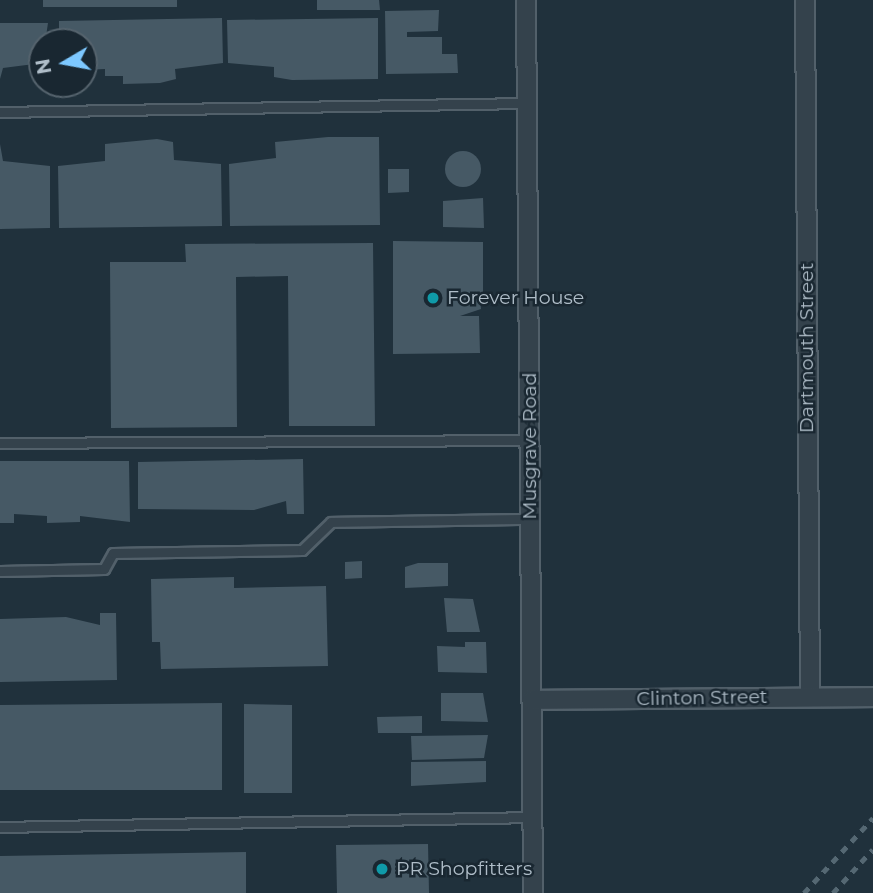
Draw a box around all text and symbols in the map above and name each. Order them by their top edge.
north arrow [28,28,98,98]
text: N [31,57,56,76]
street label: Dartmouth Street [796,263,818,433]
place label: Forever House [447,287,584,309]
marker: Forever House [425,290,441,306]
street label: Musgrave Road [519,372,541,520]
street label: Clinton Street [636,685,768,711]
place label: PR Shopfitters [396,858,532,880]
marker: PR Shopfitters [374,861,390,877]

